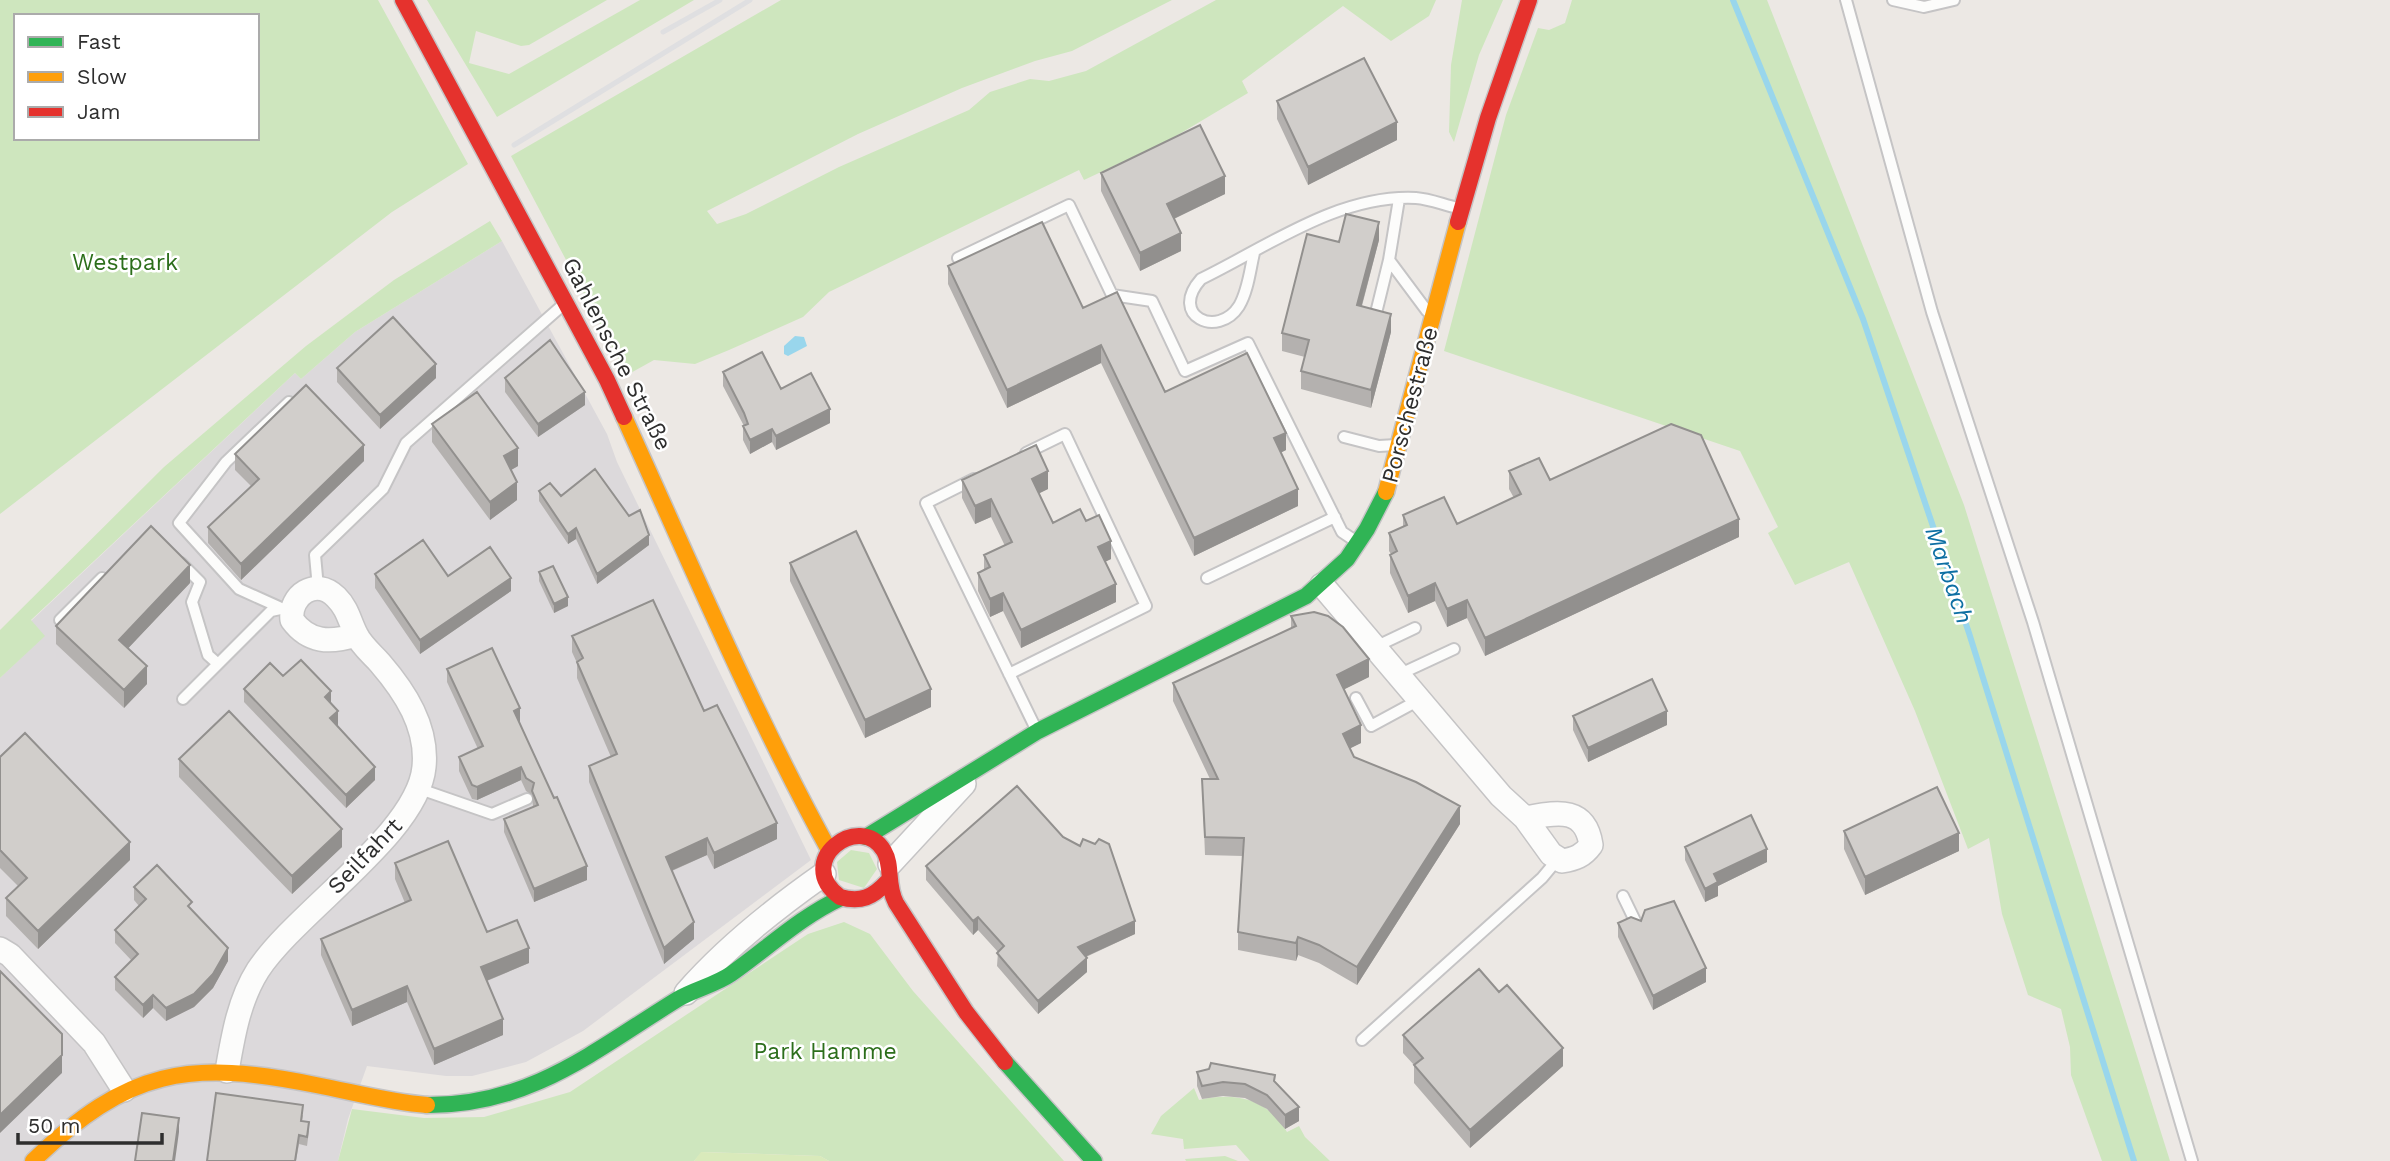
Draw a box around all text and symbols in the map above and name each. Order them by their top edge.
legend [14,14,259,140]
text: Fast [77,29,121,54]
text: Slow [77,64,127,89]
text: Jam [77,99,120,124]
park label: Westpark [72,249,178,276]
street label: Gahlensche Straße [557,253,677,455]
street label: Porschestraße [1376,324,1444,486]
water label: Marbach [1919,523,1979,627]
street label: Seilfahrt [322,812,408,900]
park label: Park Hamme [753,1038,897,1065]
scale bar [18,1102,161,1146]
text: 50 m [28,1113,80,1138]

